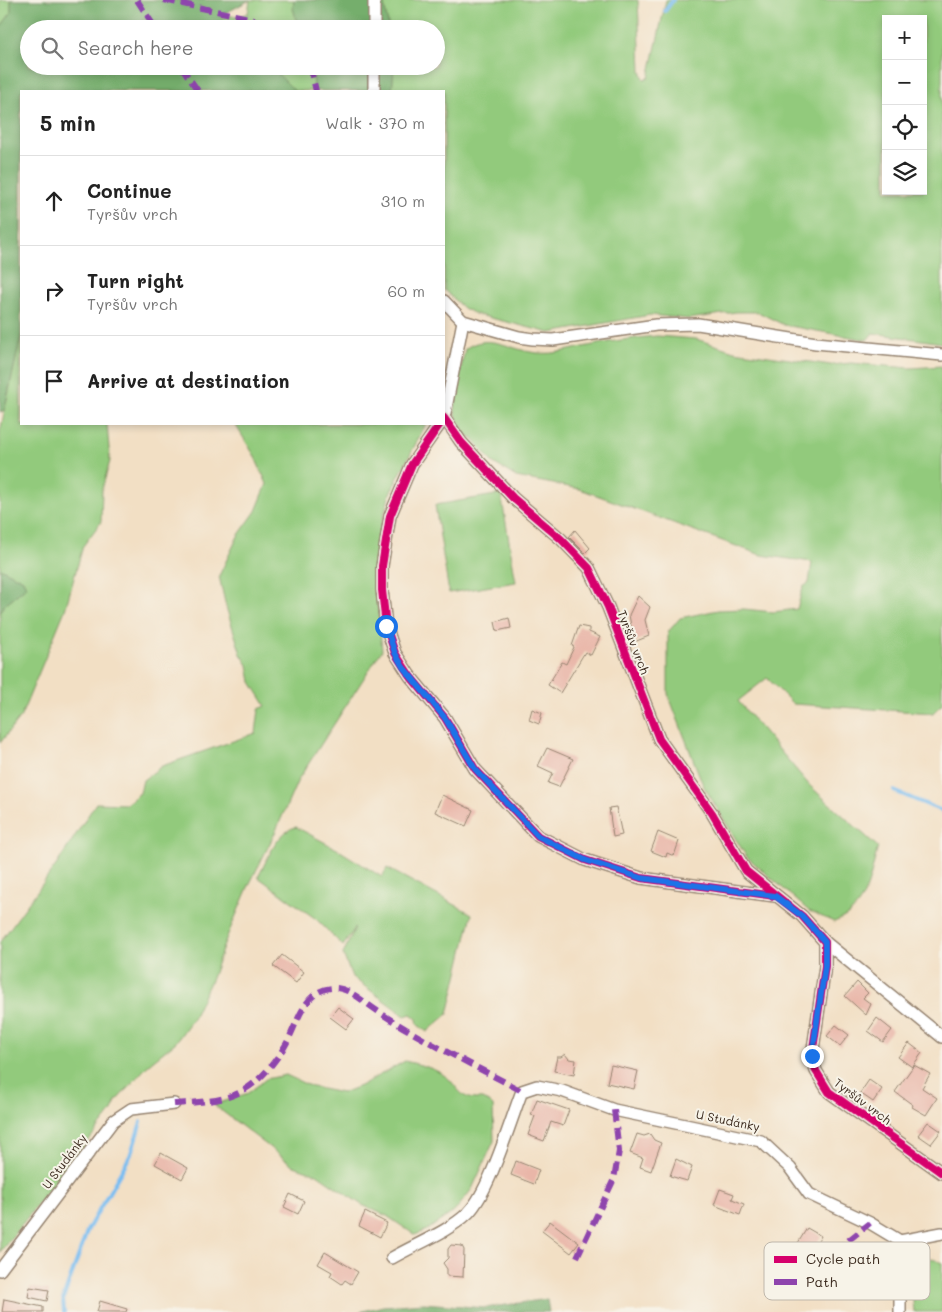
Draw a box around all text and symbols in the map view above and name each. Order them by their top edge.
map controls [882,15,927,195]
button: + [882,15,927,60]
search box [20,20,445,75]
icon: search [38,34,66,62]
text: Search here [78,35,194,60]
button: − [882,60,927,105]
button: locate [882,105,927,150]
text: 5 min [40,109,96,136]
text: Walk · 370 m [325,112,425,133]
button: layers [882,150,927,195]
text: Continue [87,178,172,203]
icon: ahead [40,187,68,215]
text: 310 m [381,190,425,211]
text: Tyršův vrch [87,203,177,224]
text: Turn right [87,268,184,293]
icon: right [40,277,68,305]
text: 60 m [388,280,425,301]
text: Tyršův vrch [87,293,177,314]
icon: arrive [40,367,68,395]
text: Arrive at destination [87,368,290,393]
street label: Tyršův vrch [614,608,654,677]
route start [375,615,398,638]
route end [801,1045,824,1068]
street label: Tyršův vrch [831,1074,895,1128]
street label: U Studánky [695,1105,761,1135]
street label: U Studánky [38,1130,90,1192]
legend [764,1242,930,1300]
text: Cycle path [806,1249,880,1268]
text: Path [806,1272,837,1291]

